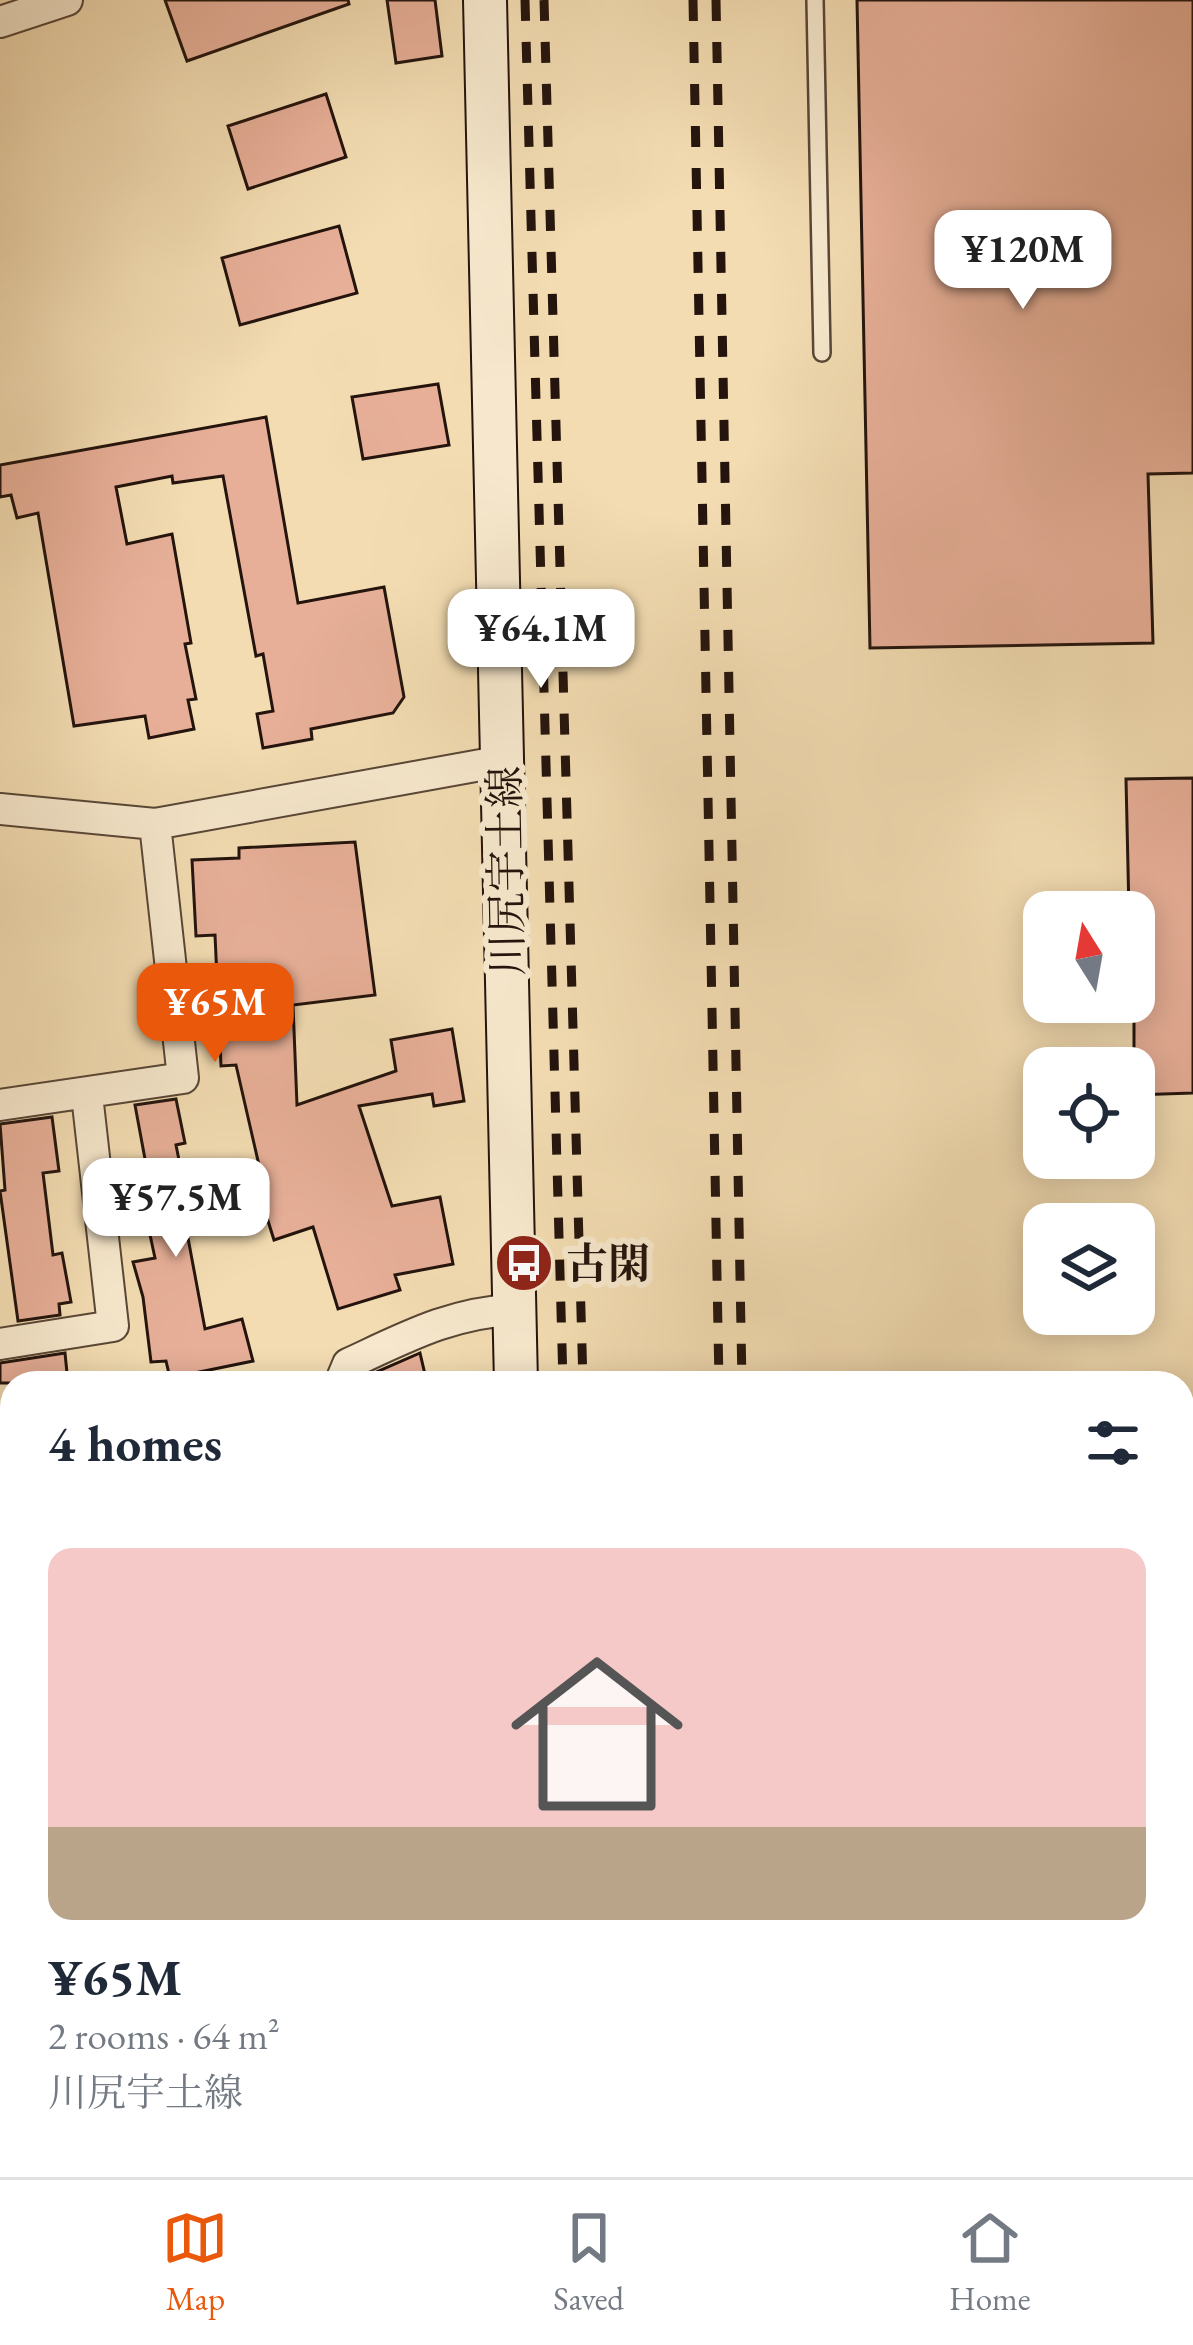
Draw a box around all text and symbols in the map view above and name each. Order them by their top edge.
pin: ¥120M [939,210,1107,312]
text: ¥120M [961,223,1085,274]
pin: ¥64.1M [443,589,639,691]
text: ¥64.1M [475,602,607,653]
street label: 川尻宇土線 [477,766,535,976]
north arrow [1023,891,1155,1023]
map controls [1023,891,1155,1335]
pin: ¥65M [144,963,286,1065]
text: ¥65M [164,976,266,1027]
button: locate [1023,1047,1155,1179]
pin: ¥57.5M [78,1158,274,1260]
text: ¥57.5M [110,1171,242,1222]
button: layers [1023,1203,1155,1335]
bus stop icon: 古閑 [493,1232,555,1294]
place label: 古閑 [566,1236,650,1291]
text: 4 homes [48,1410,222,1476]
icon: filters [1080,1410,1146,1476]
icon: home [489,1626,705,1842]
text: ¥65M [48,1944,182,2010]
text: 2 rooms · 64 m² [48,2010,280,2061]
text: 川尻宇土線 [48,2067,243,2118]
tab: Map [162,2205,228,2320]
tab: Saved [553,2205,624,2320]
tab: Home [949,2205,1031,2320]

